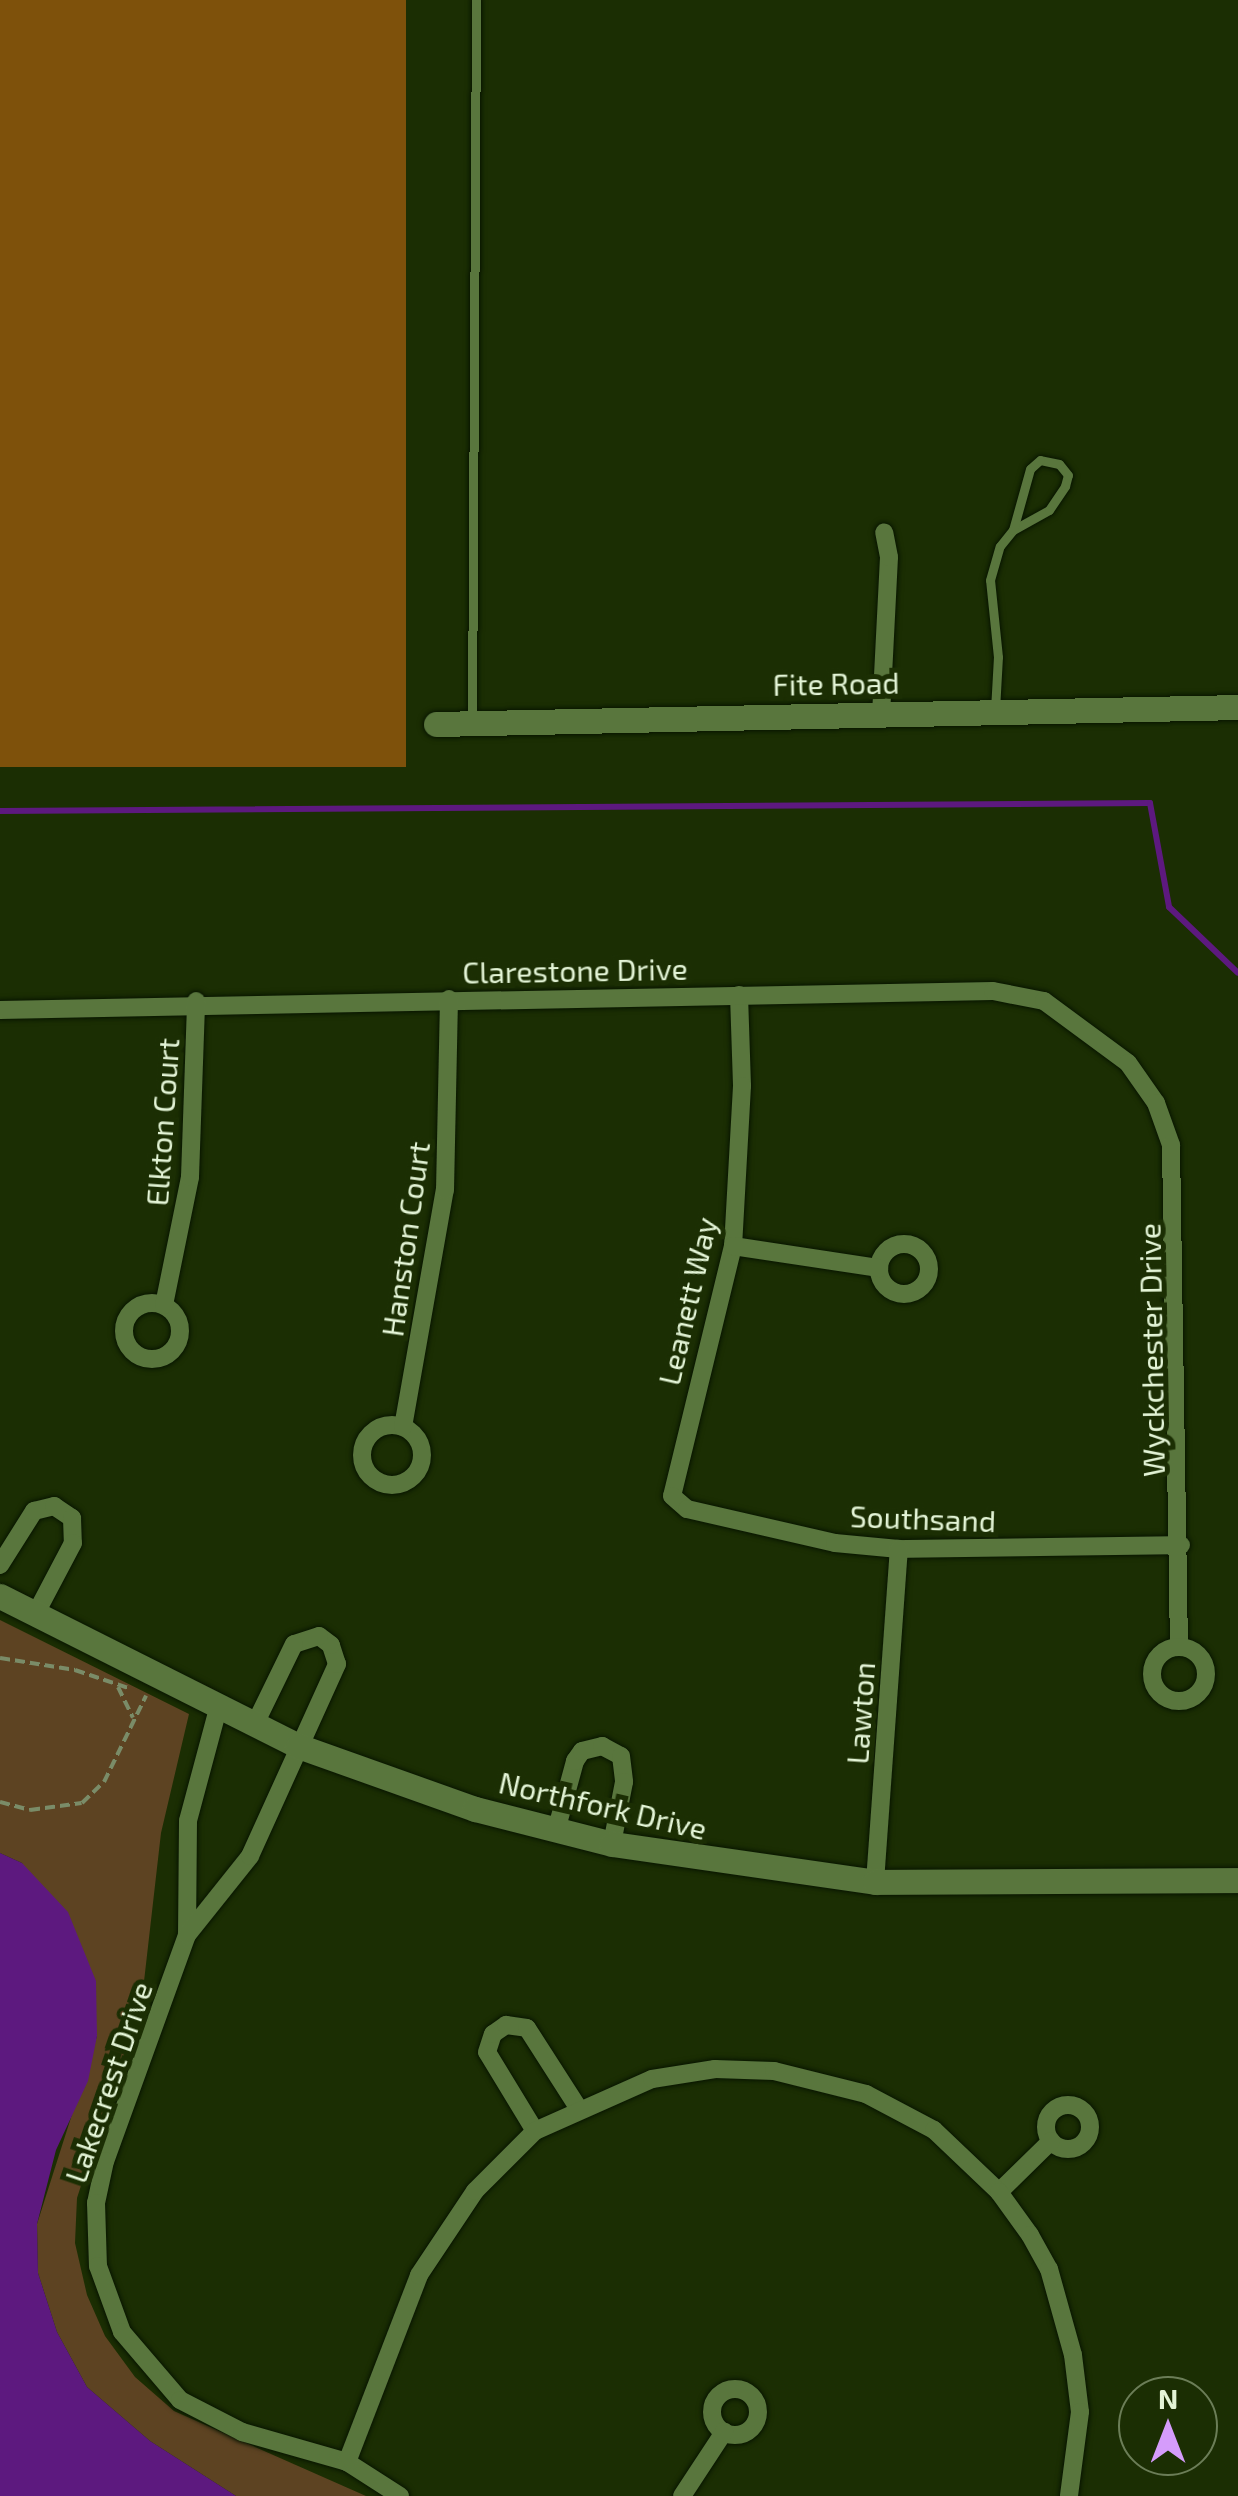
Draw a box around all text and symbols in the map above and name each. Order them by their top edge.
street label: Fite Road [772,664,900,702]
street label: Clarestone Drive [462,950,688,990]
street label: Elkton Court [138,1037,186,1207]
street label: Hanston Court [374,1139,436,1339]
street label: Leanett Way [650,1213,724,1389]
street label: Wyckchester Drive [1131,1222,1171,1478]
street label: Southsand [849,1497,997,1539]
street label: Lawton [838,1661,882,1765]
street label: Northfork Drive [495,1764,711,1846]
street label: Lakecrest Drive [57,1977,159,2187]
north arrow [1118,2376,1218,2476]
text: N [1158,2381,1178,2415]

